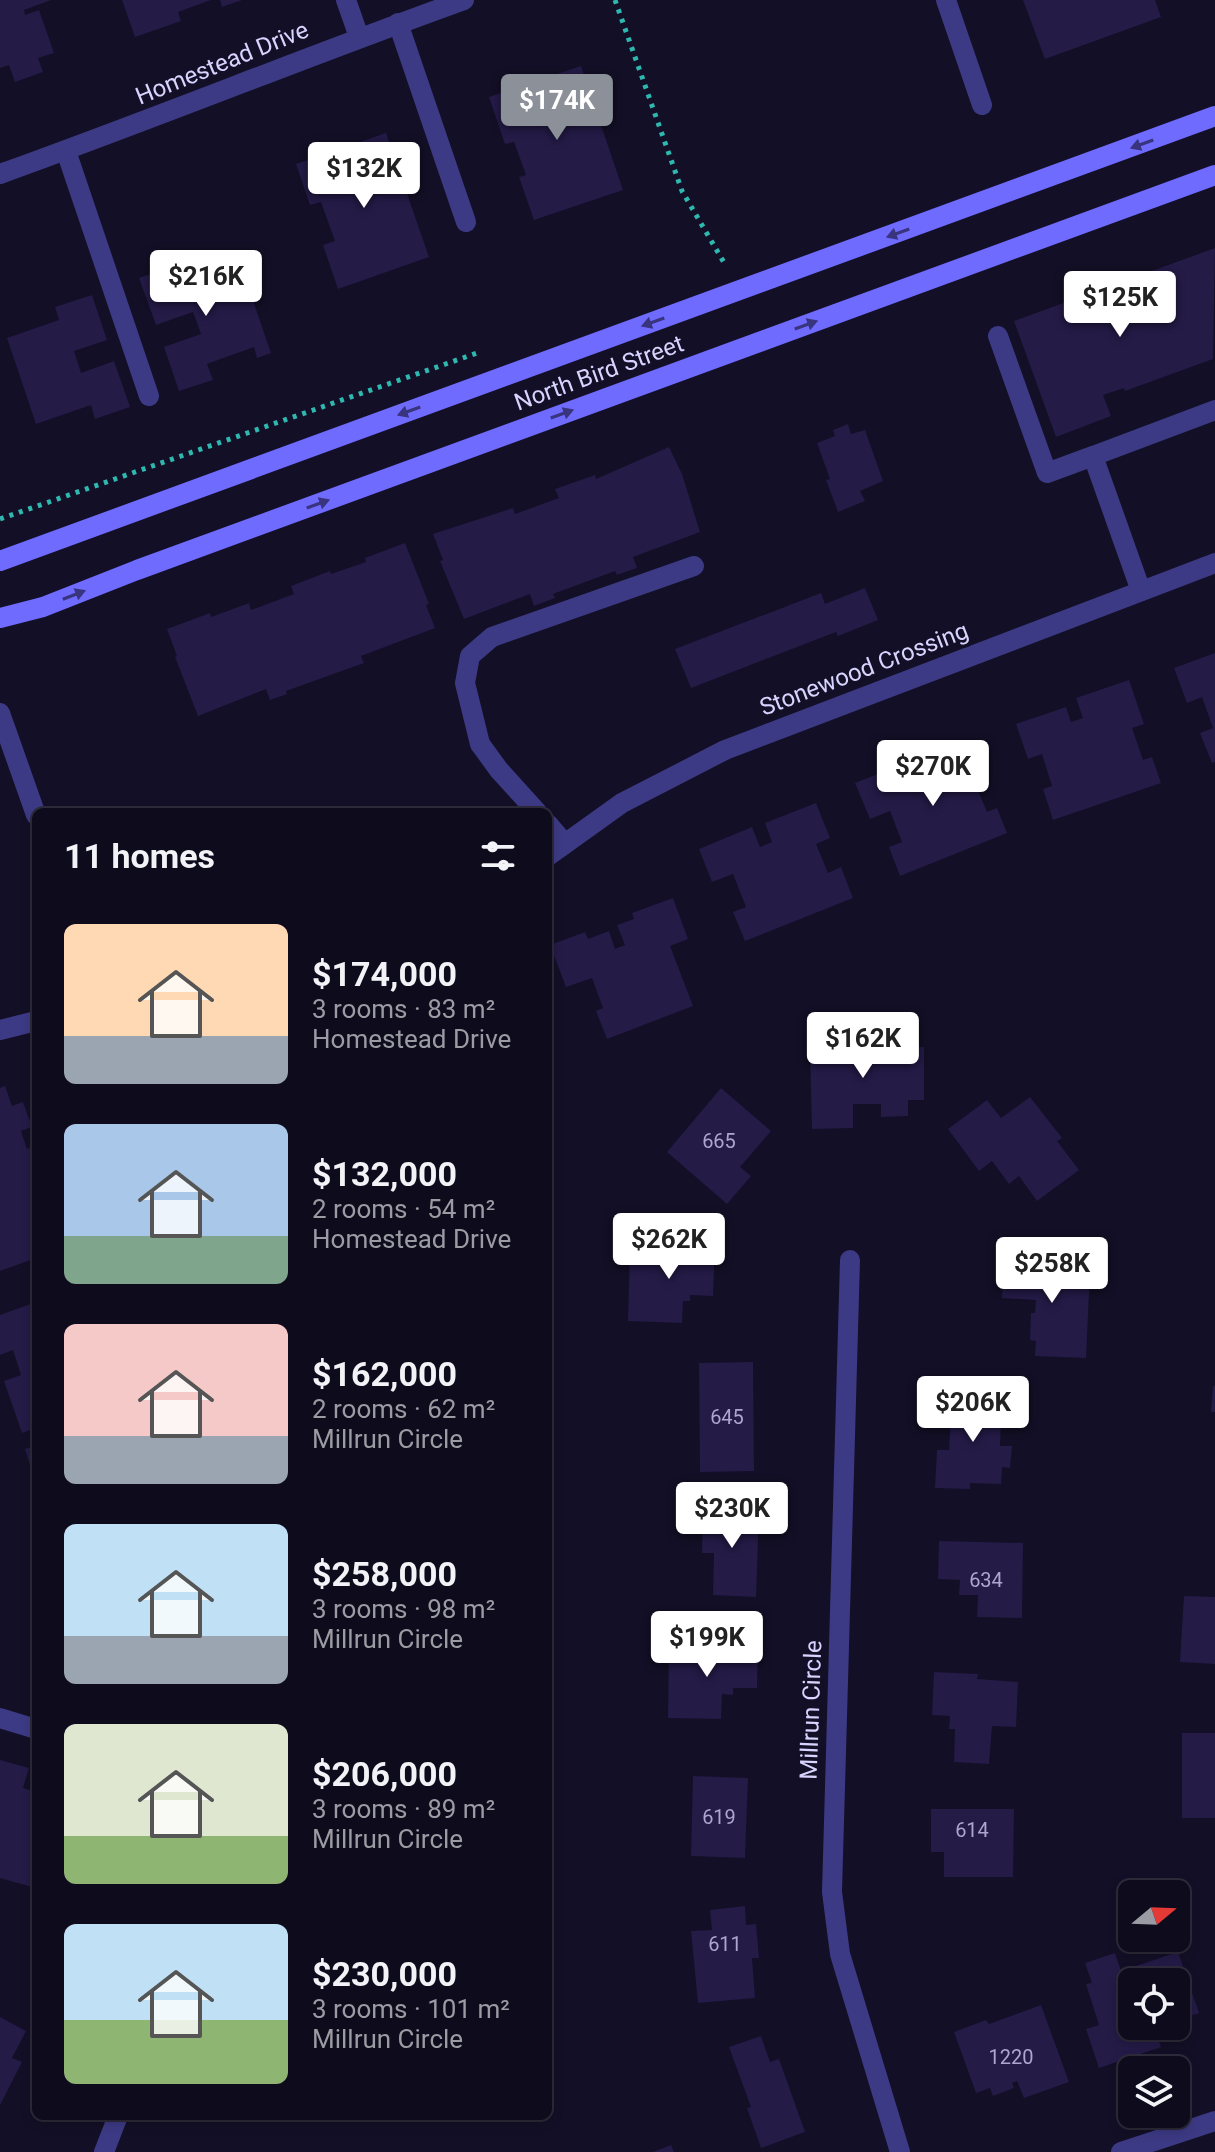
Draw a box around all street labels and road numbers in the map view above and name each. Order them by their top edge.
street label: Homestead Drive [131,16,313,110]
street label: North Bird Street [511,329,688,417]
street label: Stonewood Crossing [756,616,972,722]
street label: Millrun Circle [795,1640,827,1780]

